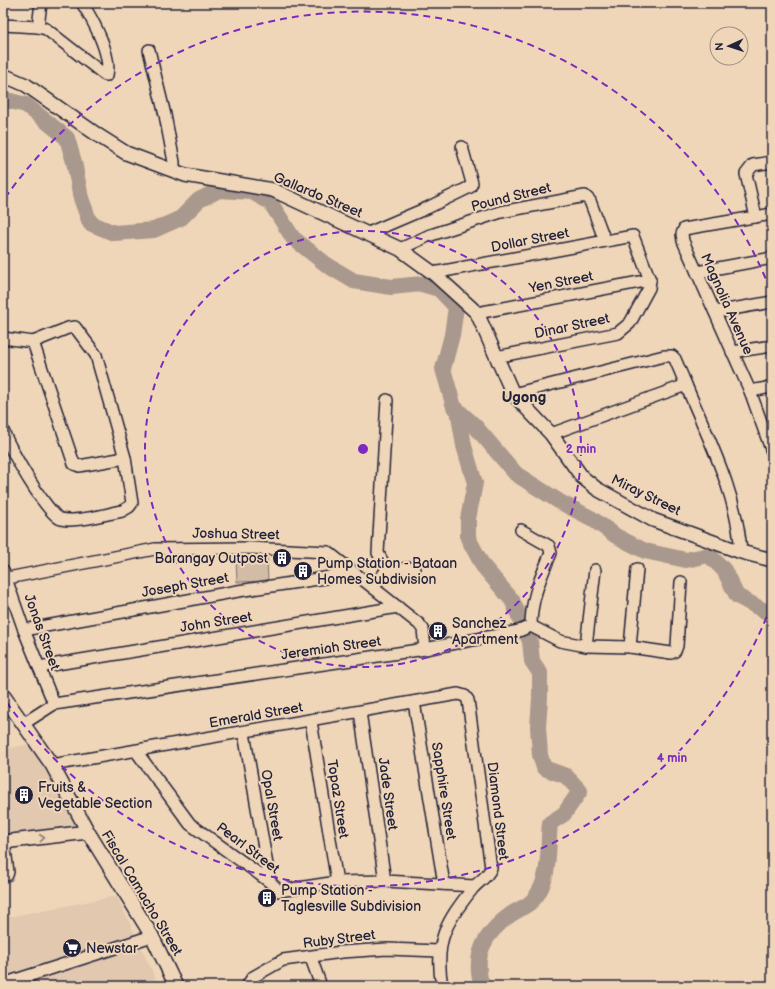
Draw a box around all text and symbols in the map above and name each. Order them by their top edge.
north arrow [709,26,749,66]
text: N [713,42,726,51]
street label: Gallardo Street [271,169,366,222]
street label: Pound Street [469,179,553,215]
street label: Dollar Street [490,224,571,256]
street label: Magnolia Avenue [697,251,757,357]
street label: Yen Street [526,267,595,297]
street label: Dinar Street [533,310,612,342]
district label: Ugong [502,388,546,407]
centre of rings [356,442,370,456]
text: 2 min [566,442,596,457]
street label: Miray Street [608,471,684,519]
street label: Joshua Street [192,525,280,543]
building icon: Barangay Outpost [271,547,293,569]
place label: Barangay Outpost [155,550,269,567]
place label: Pump Station - Bataan Homes Subdivision [317,555,457,588]
building icon: Pump Station - Bataan Homes Subdivision [292,560,314,582]
street label: Joseph Street [140,569,231,601]
street label: Jonas Street [20,592,64,673]
street label: John Street [179,608,254,636]
place label: Sanchez Apartment [452,615,519,648]
building icon: Sanchez Apartment [427,620,449,642]
street label: Jeremiah Street [280,632,383,663]
street label: Emerald Street [208,698,305,732]
street label: Sapphire Street [428,741,460,842]
text: 4 min [657,751,687,766]
street label: Jade Street [374,757,402,832]
street label: Topaz Street [323,758,353,840]
street label: Diamond Street [484,761,513,862]
street label: Opal Street [257,768,287,843]
place label: Fruits & Vegetable Section [38,779,153,812]
building icon: Fruits & Vegetable Section [13,784,35,806]
street label: Pearl Street [213,819,283,878]
street label: Fiscal Camacho Street [98,827,187,959]
one-way arrow [39,833,45,842]
place label: Pump Station - Taglesville Subdivision [281,882,421,915]
building icon: Pump Station - Taglesville Subdivision [256,887,278,909]
street label: Ruby Street [302,926,377,952]
supermarket icon: Newstar [61,937,83,959]
place label: Newstar [86,940,139,957]

